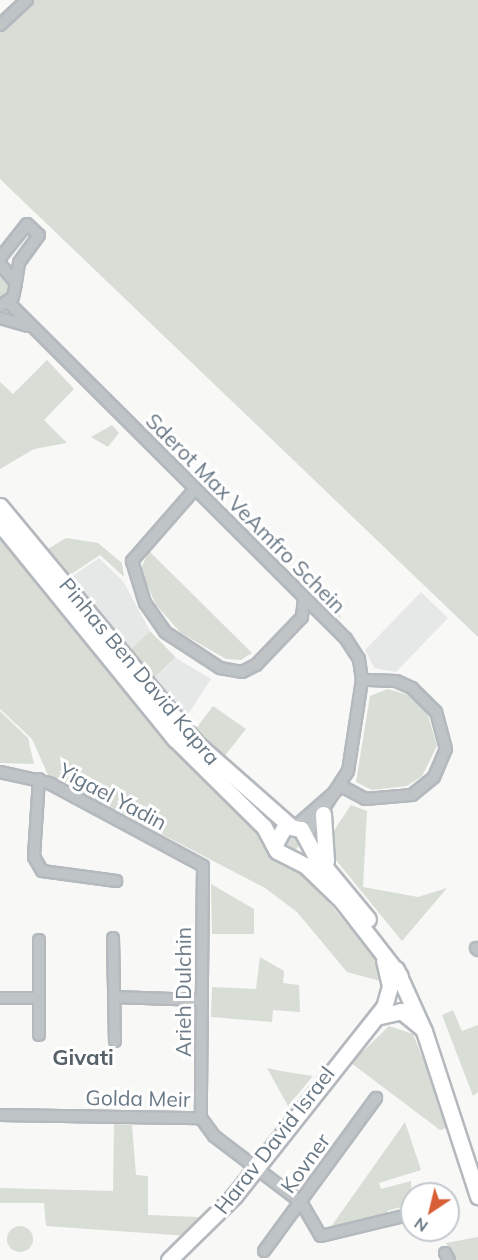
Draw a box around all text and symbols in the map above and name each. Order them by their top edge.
street label: Sderot Max VeAmfro Schein [141,408,351,618]
street label: Pinhas Ben David Kapra [54,572,226,770]
street label: Yigael Yadin [55,757,171,835]
street label: Arieh Dulchin [170,927,196,1057]
district label: Givati [52,1045,114,1071]
street label: Harav David Israel [209,1061,339,1219]
street label: Golda Meir [85,1084,191,1112]
street label: Kovner [275,1128,335,1198]
north arrow [400,1182,460,1242]
text: N [410,1213,432,1237]

